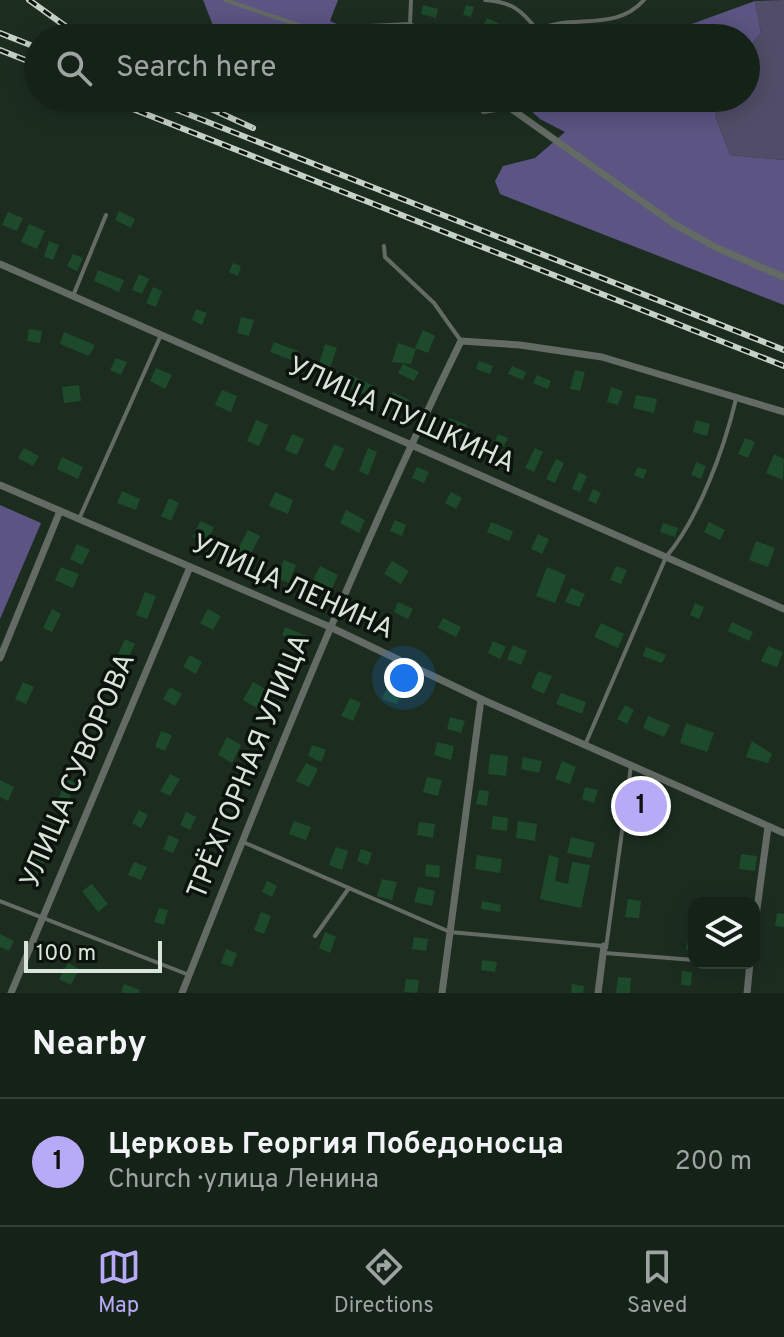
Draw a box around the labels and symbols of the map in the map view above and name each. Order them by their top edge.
street label: УЛИЦА ПУШКИНА [281,350,521,482]
street label: УЛИЦА ЛЕНИНА [185,527,399,649]
street label: ТРЁХГОРНАЯ УЛИЦА [179,629,320,905]
street label: УЛИЦА СУВОРОВА [13,648,145,894]
your location [384,658,424,698]
pin: 1 [615,776,667,836]
scale bar [24,937,162,973]

